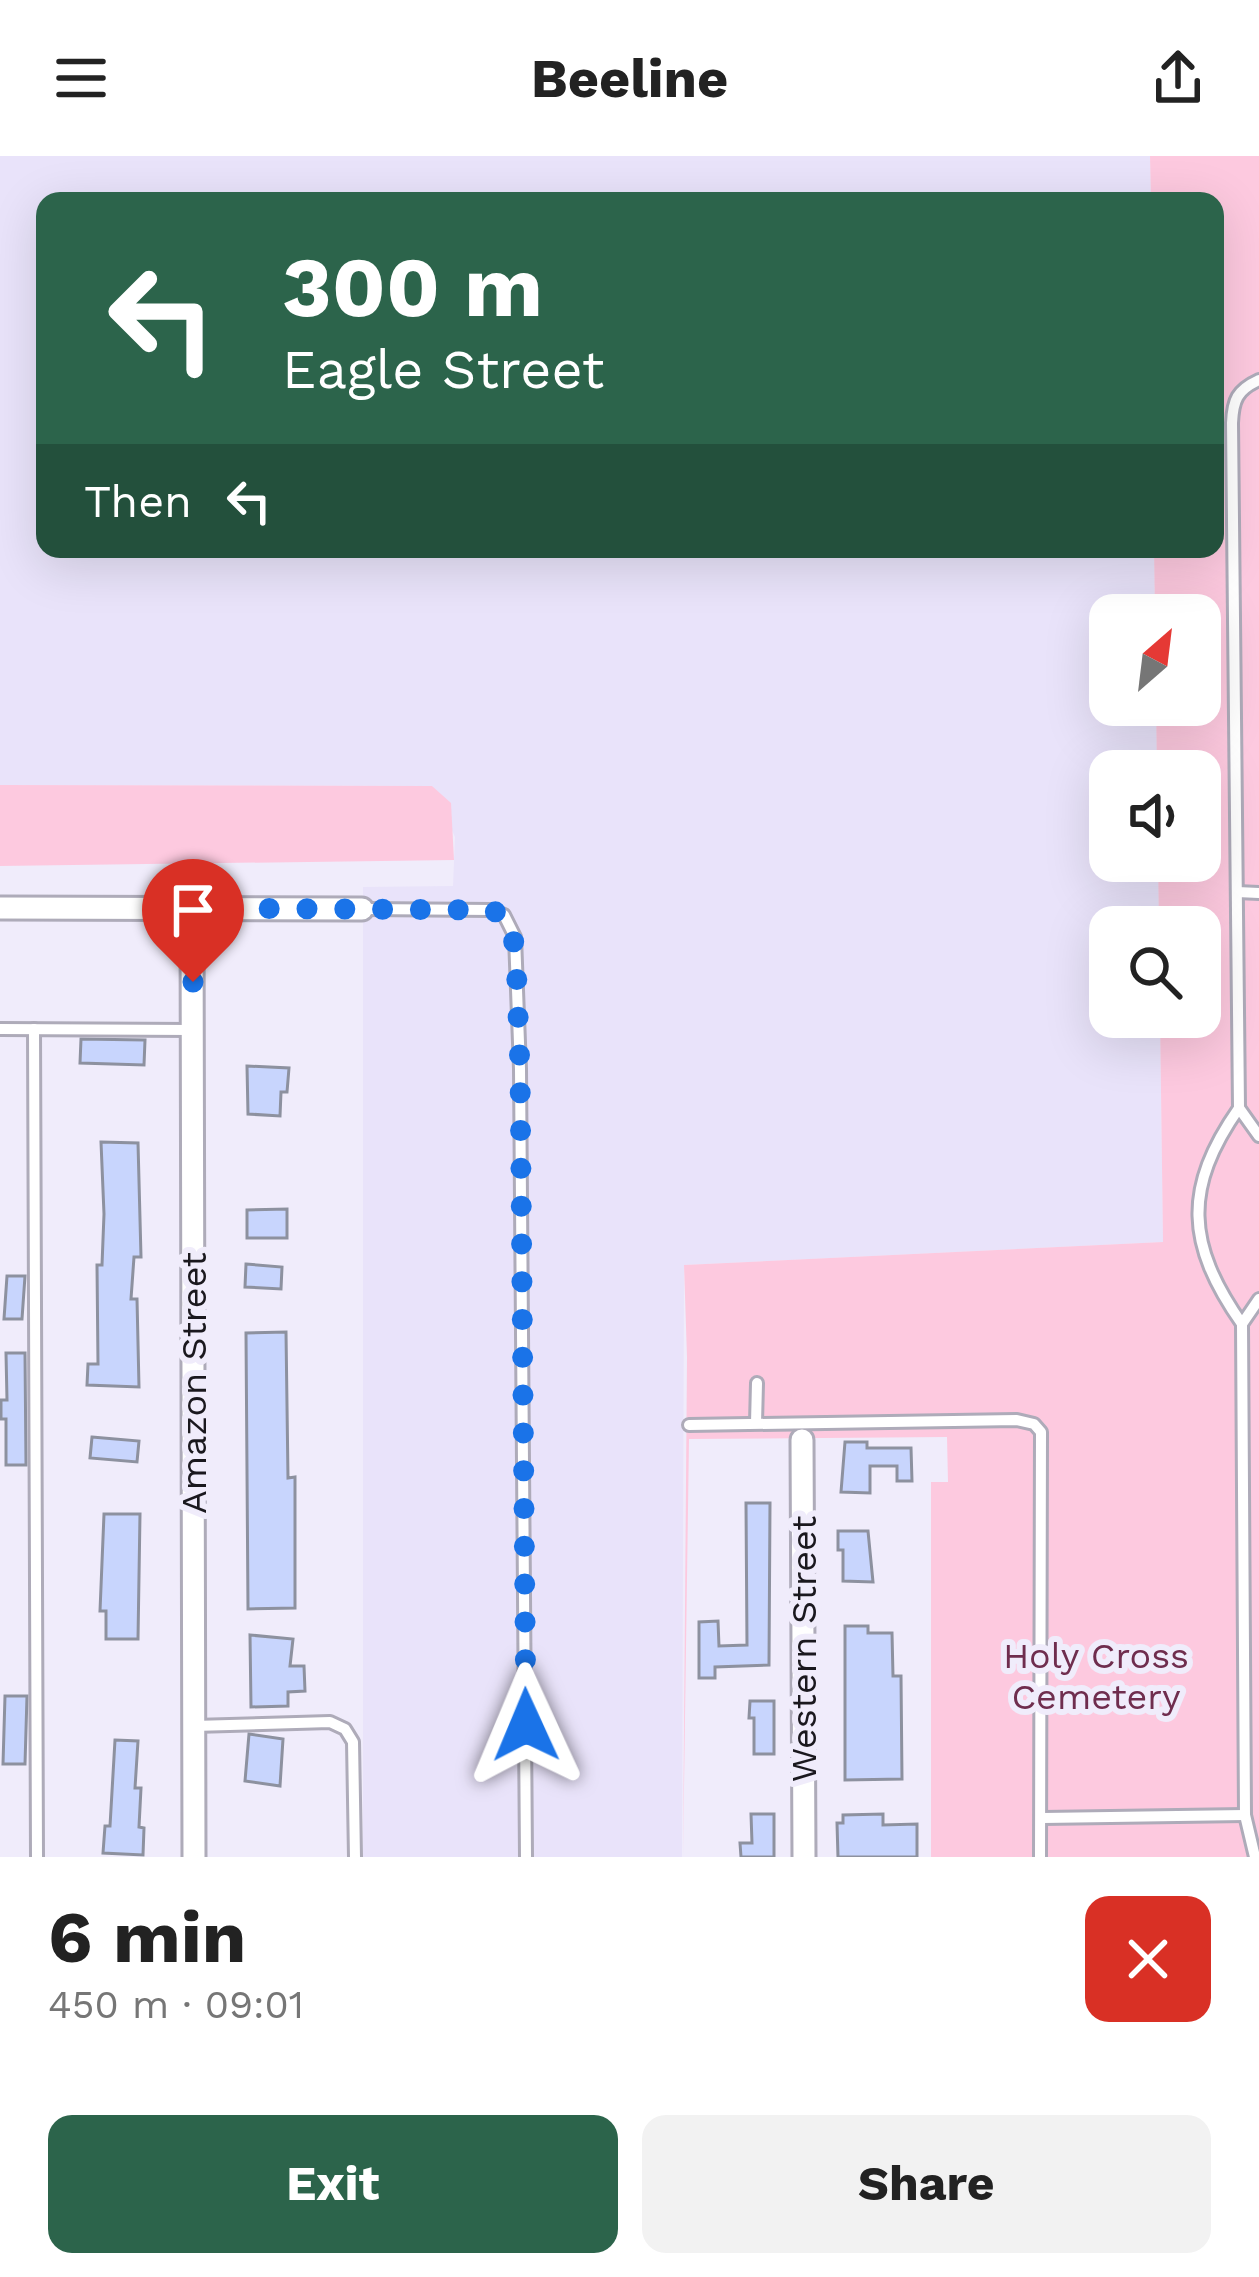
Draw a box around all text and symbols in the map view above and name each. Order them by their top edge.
icon: menu [48,45,114,111]
icon: share [1145,45,1211,111]
text: Beeline [531,47,728,110]
text: 300 m [282,238,543,336]
icon: left [84,240,240,396]
text: Eagle Street [282,338,604,401]
icon: left [216,468,282,534]
text: Then [84,475,192,528]
north arrow [1089,594,1221,726]
map controls [1089,594,1221,1038]
button: sound [1089,750,1221,882]
pin [142,859,244,982]
icon: arrive [160,877,226,943]
button: search [1089,906,1221,1038]
street label: Amazon Street [173,1252,215,1514]
street label: Western Street [783,1516,825,1782]
park label: Holy Cross Cemetery [1003,1635,1189,1718]
position arrow [463,1662,589,1788]
text: 6 min [48,1895,246,1979]
button: close [1085,1896,1211,2022]
text: 450 m · 09:01 [48,1982,304,2027]
button: Exit [48,2115,618,2253]
button: Share [642,2115,1211,2253]

